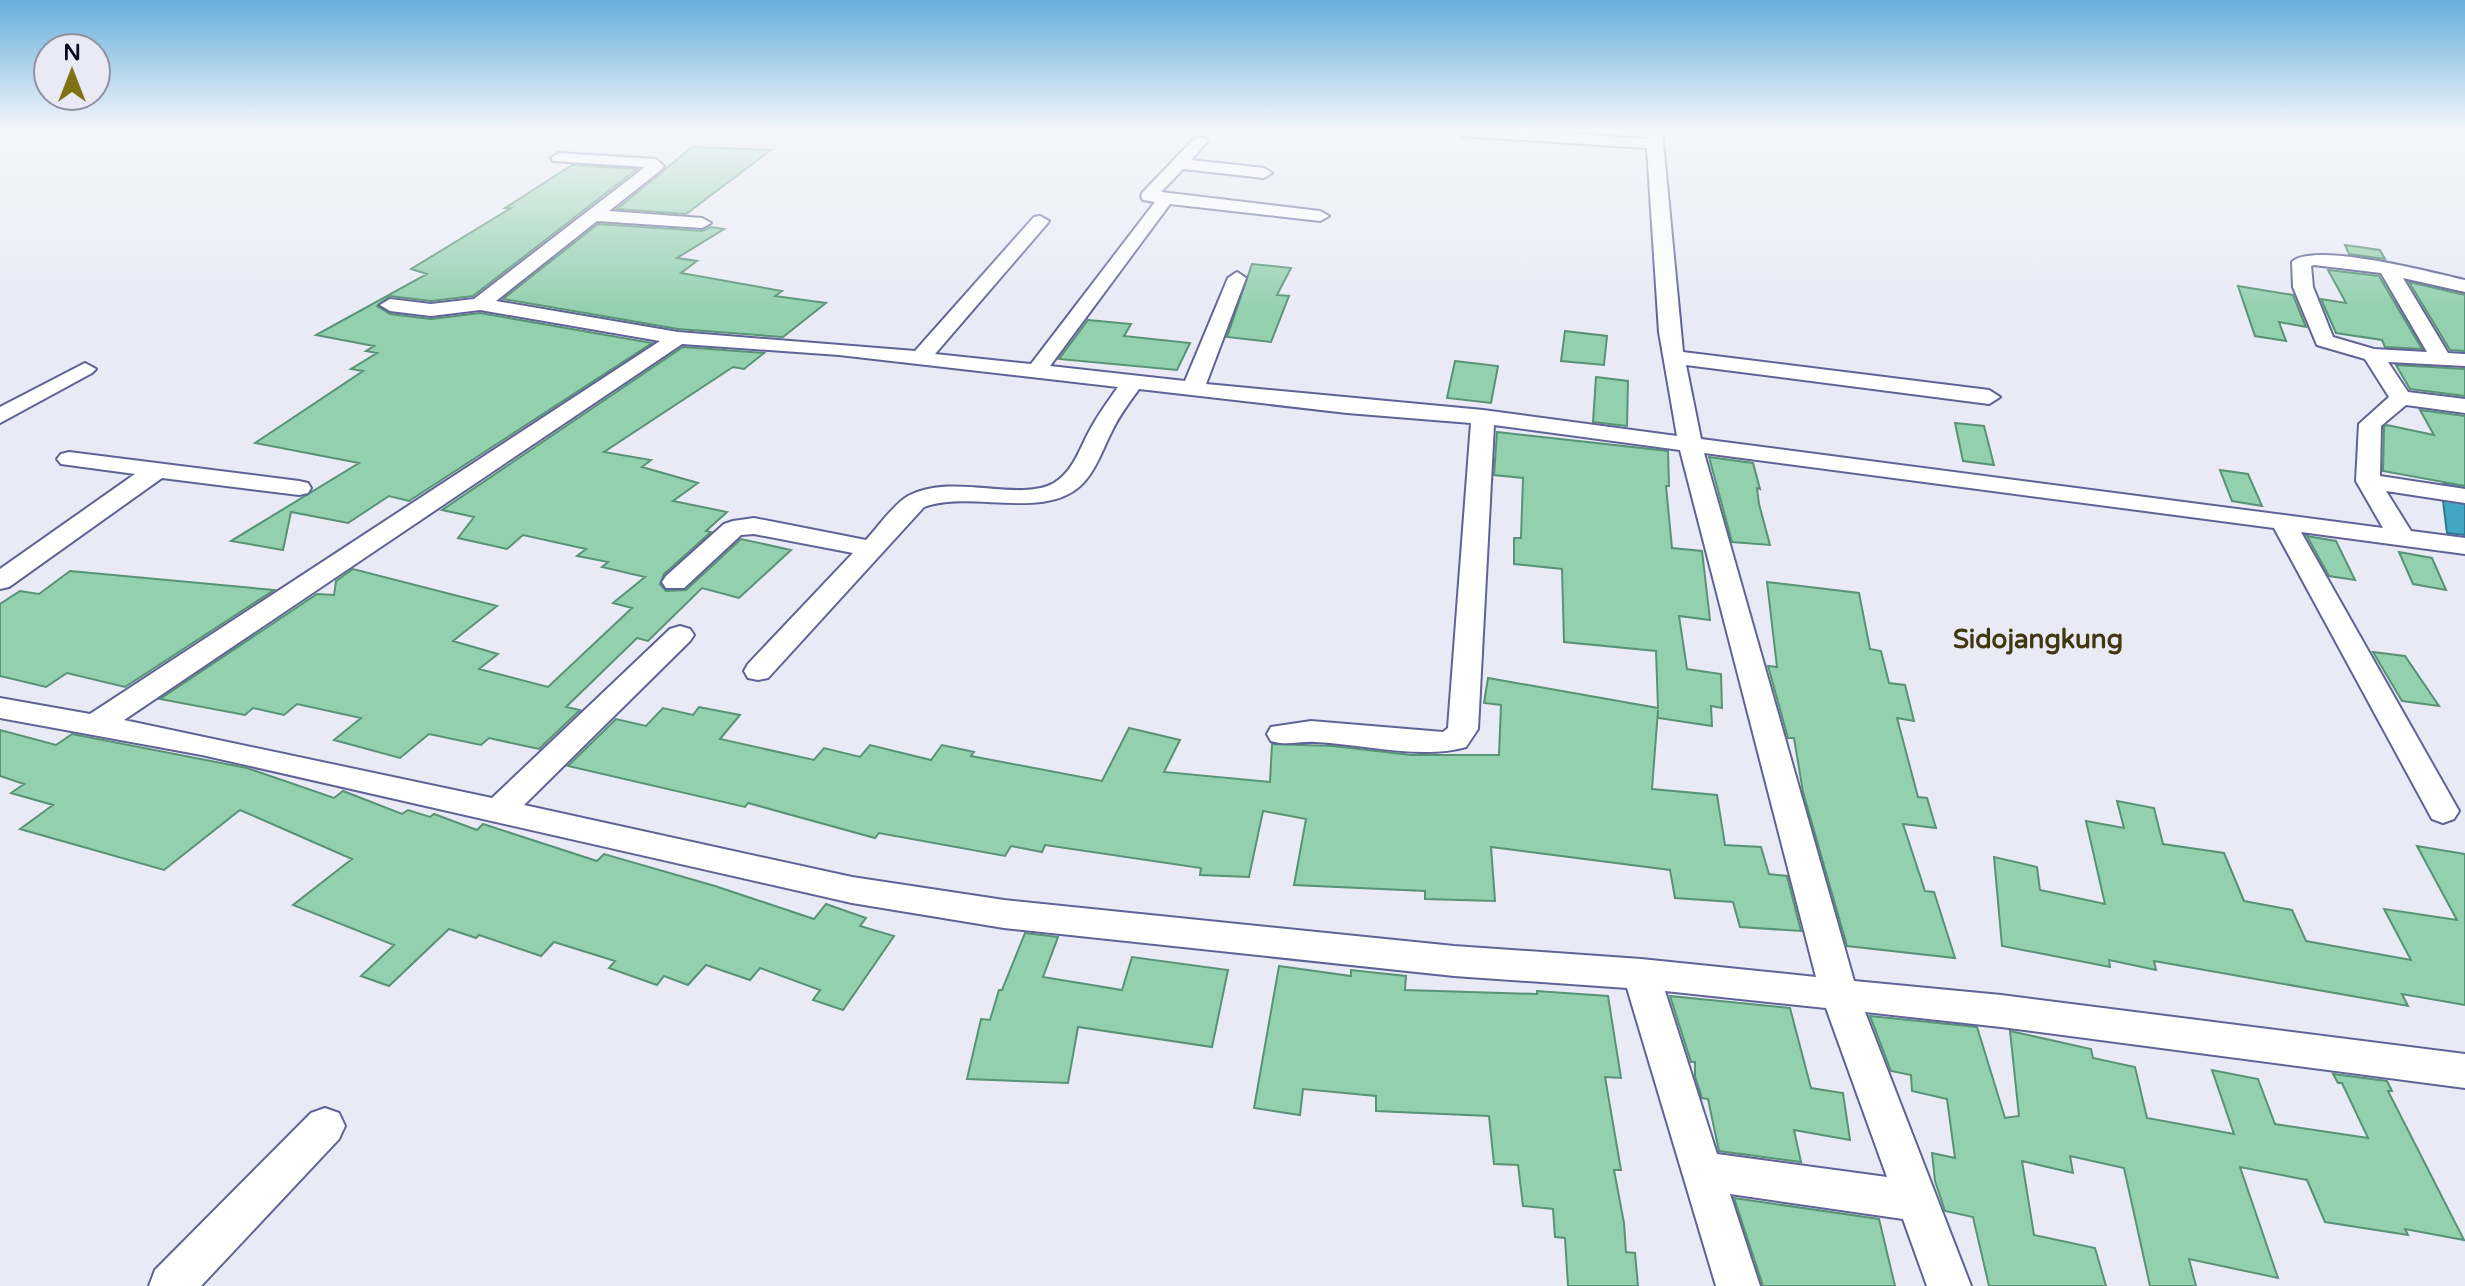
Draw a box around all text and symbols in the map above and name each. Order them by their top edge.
north arrow [32,32,112,112]
text: N [63,40,81,66]
district label: Sidojangkung [1953,624,2123,655]

